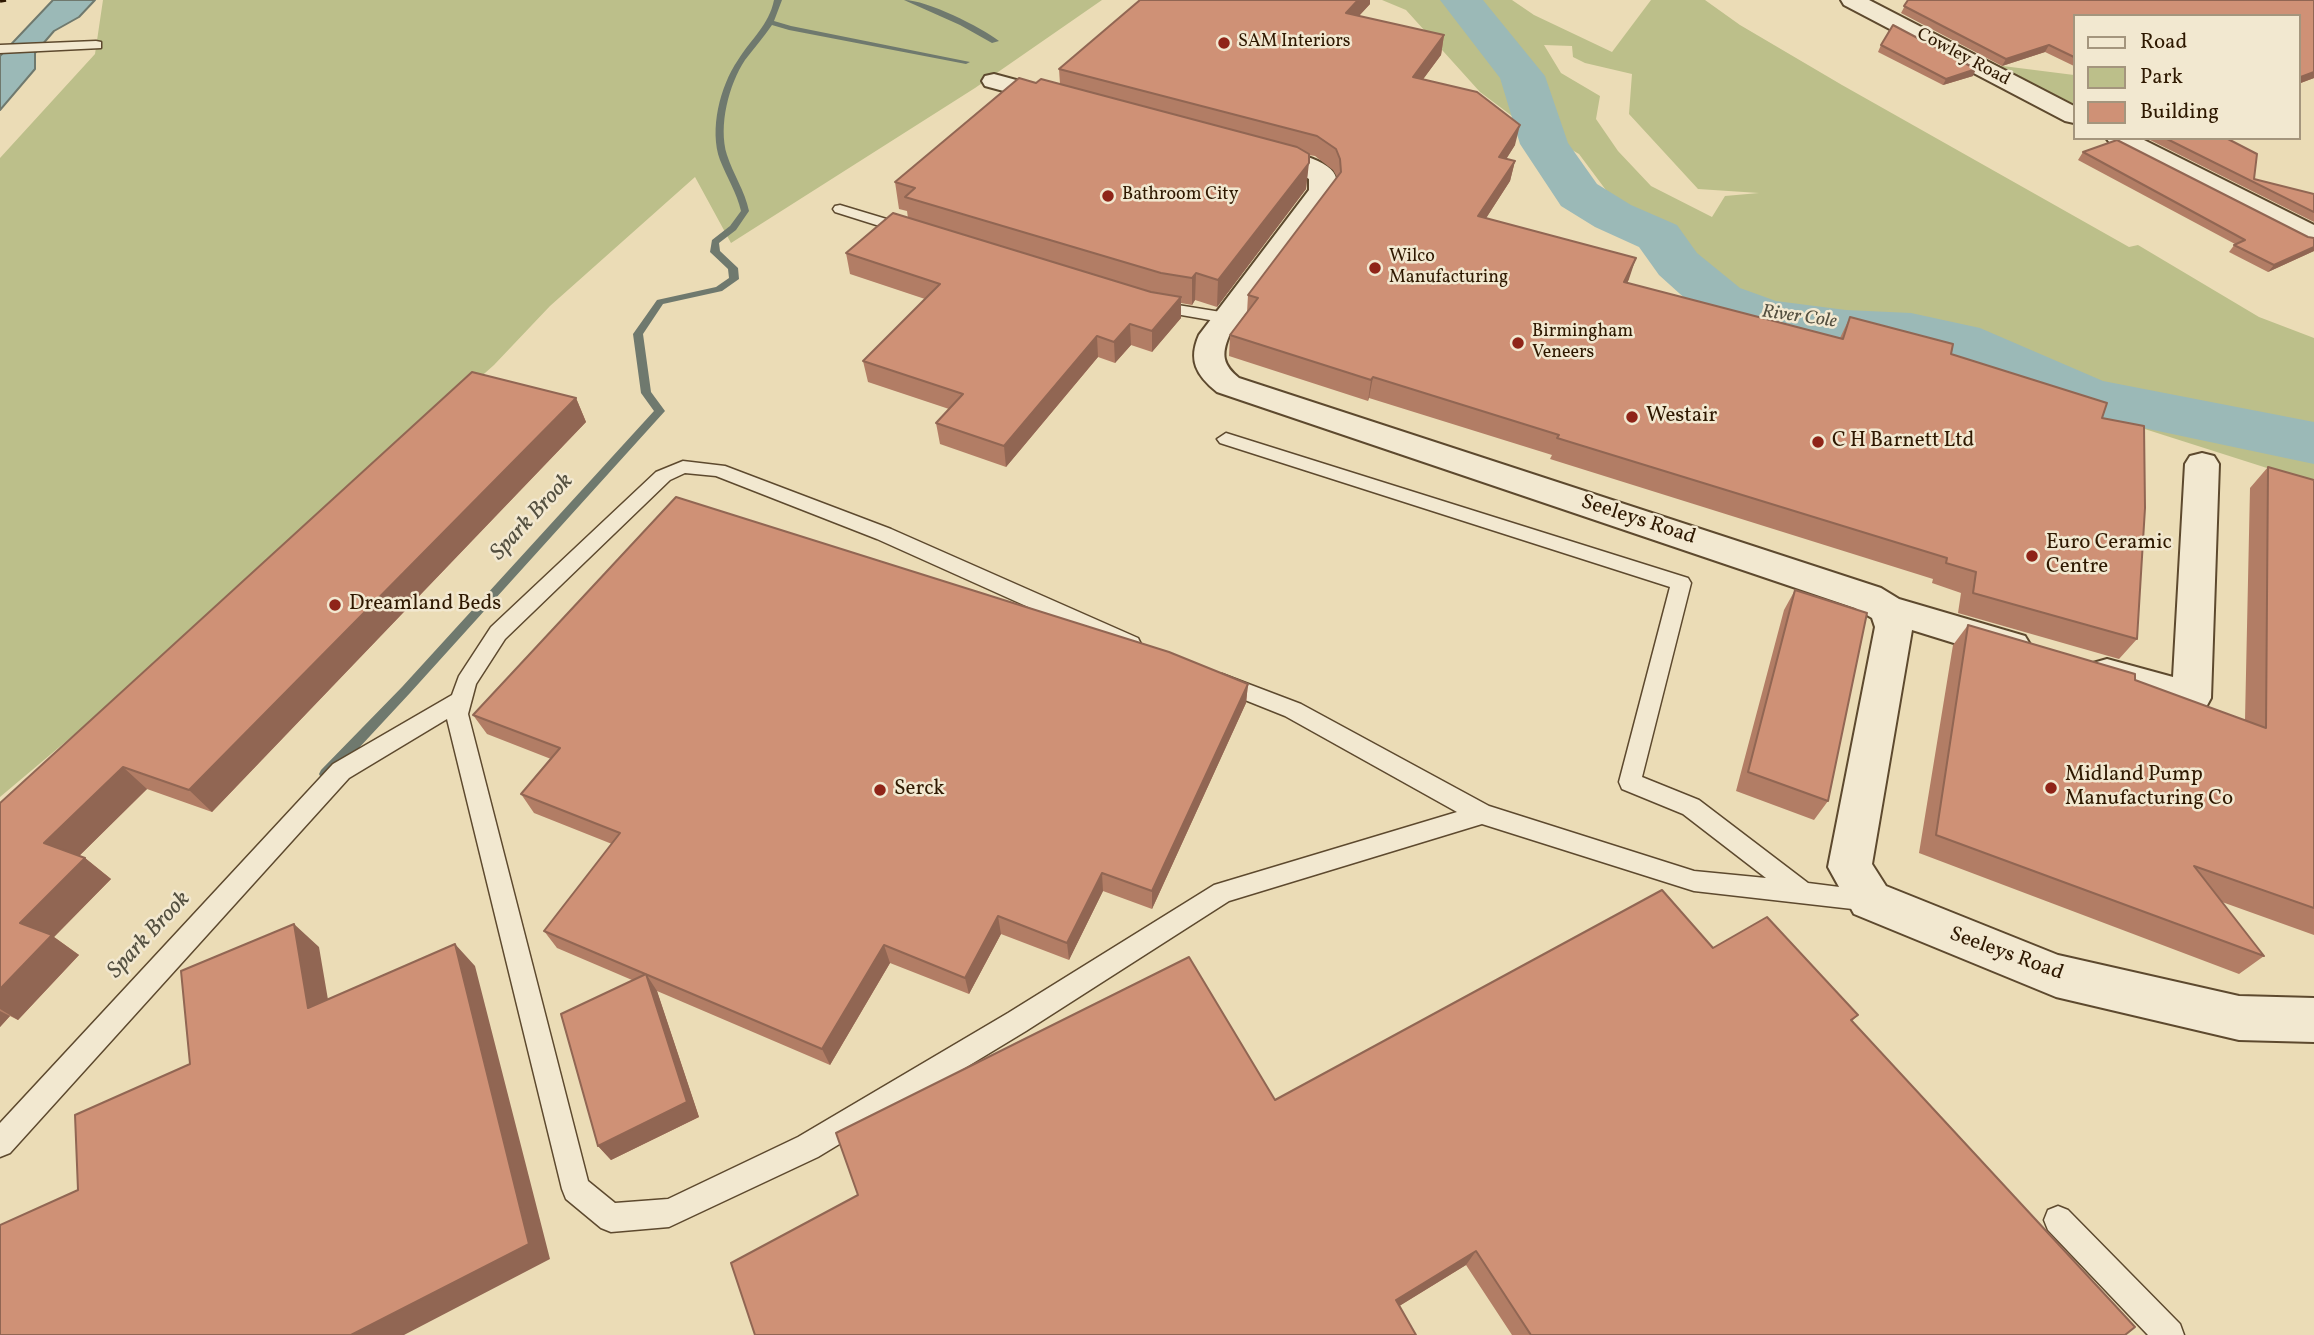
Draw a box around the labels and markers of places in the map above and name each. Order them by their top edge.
place label: SAM Interiors [1238,32,1351,54]
marker: SAM Interiors [1216,35,1232,51]
place label: Bathroom City [1122,185,1238,207]
marker: Bathroom City [1100,188,1116,204]
place label: Wilco Manufacturing [1389,247,1508,290]
marker: Wilco Manufacturing [1367,260,1383,276]
place label: Birmingham Veneers [1532,322,1633,364]
marker: Birmingham Veneers [1510,335,1526,351]
place label: Westair [1646,404,1717,430]
marker: Westair [1624,409,1640,425]
place label: C H Barnett Ltd [1832,429,1974,455]
marker: C H Barnett Ltd [1810,434,1826,450]
place label: Euro Ceramic Centre [2046,531,2172,581]
marker: Euro Ceramic Centre [2024,548,2040,564]
place label: Dreamland Beds [349,592,501,618]
marker: Dreamland Beds [327,597,343,613]
place label: Midland Pump Manufacturing Co [2065,763,2233,813]
place label: Serck [894,777,945,803]
marker: Midland Pump Manufacturing Co [2043,780,2059,796]
marker: Serck [872,782,888,798]

